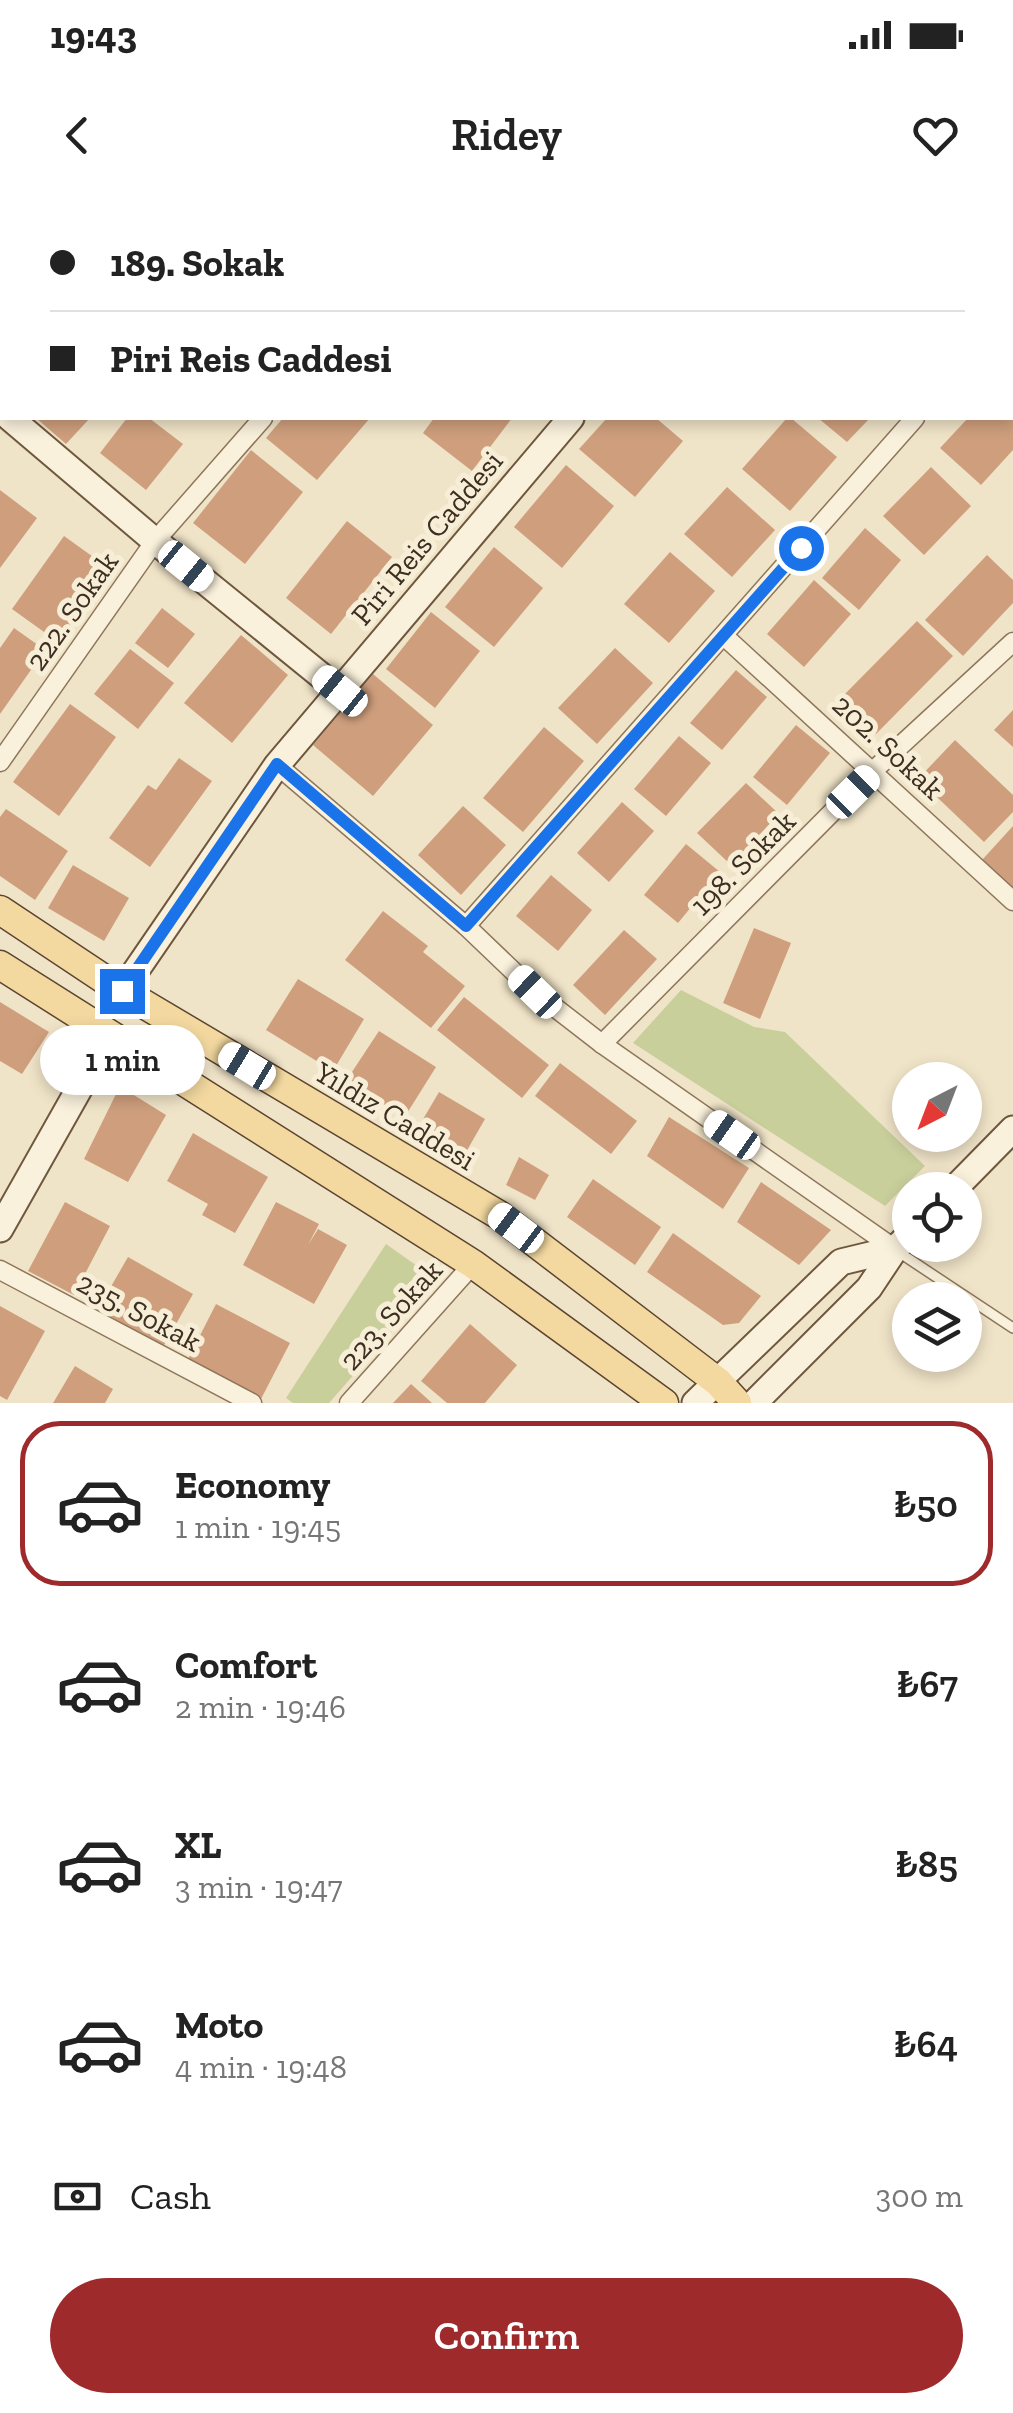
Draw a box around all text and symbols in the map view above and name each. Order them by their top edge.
text: 19:43 [50,12,137,58]
icon: back [50,108,105,163]
text: Ridey [451,108,562,162]
icon: heart [908,108,963,163]
text: 189. Sokak [110,240,284,286]
text: Piri Reis Caddesi [110,336,392,382]
street label: Piri Reis Caddesi [344,444,510,632]
route start [779,526,824,571]
car [153,535,219,597]
street label: 222. Sokak [18,544,126,677]
car [307,660,373,722]
street label: 202. Sokak [825,687,951,808]
car [821,760,885,824]
street label: 198. Sokak [683,803,803,923]
car [503,960,567,1024]
route end [100,969,145,1014]
callout: 1 min [39,1026,204,1096]
car [214,1038,280,1094]
text: 1 min [85,1041,160,1079]
street label: Yıldız Caddesi [307,1053,482,1178]
north arrow [892,1062,982,1152]
map controls [892,1062,982,1372]
car [699,1106,765,1164]
button: locate [892,1172,982,1262]
car [483,1198,549,1258]
street label: 223. Sokak [332,1252,450,1377]
street label: 235. Sokak [71,1264,208,1360]
button: layers [892,1282,982,1372]
icon: car [55,1459,145,1549]
text: Economy [175,1462,330,1508]
text: ₺50 [894,1481,958,1527]
text: 1 min · 19:45 [175,1508,341,1546]
icon: car [55,1639,145,1729]
text: Comfort [175,1642,317,1688]
text: ₺67 [896,1661,958,1707]
text: 2 min · 19:46 [175,1688,346,1726]
icon: car [55,1819,145,1909]
text: XL [175,1822,222,1868]
text: ₺85 [895,1841,958,1887]
text: 3 min · 19:47 [175,1868,343,1906]
icon: car [55,1999,145,2089]
text: Moto [175,2002,263,2048]
text: ₺64 [894,2021,958,2067]
text: 4 min · 19:48 [175,2048,347,2086]
icon: cash [50,2169,105,2224]
text: Cash [130,2173,211,2219]
text: 300 m [876,2177,963,2215]
button: Confirm [50,2278,963,2393]

